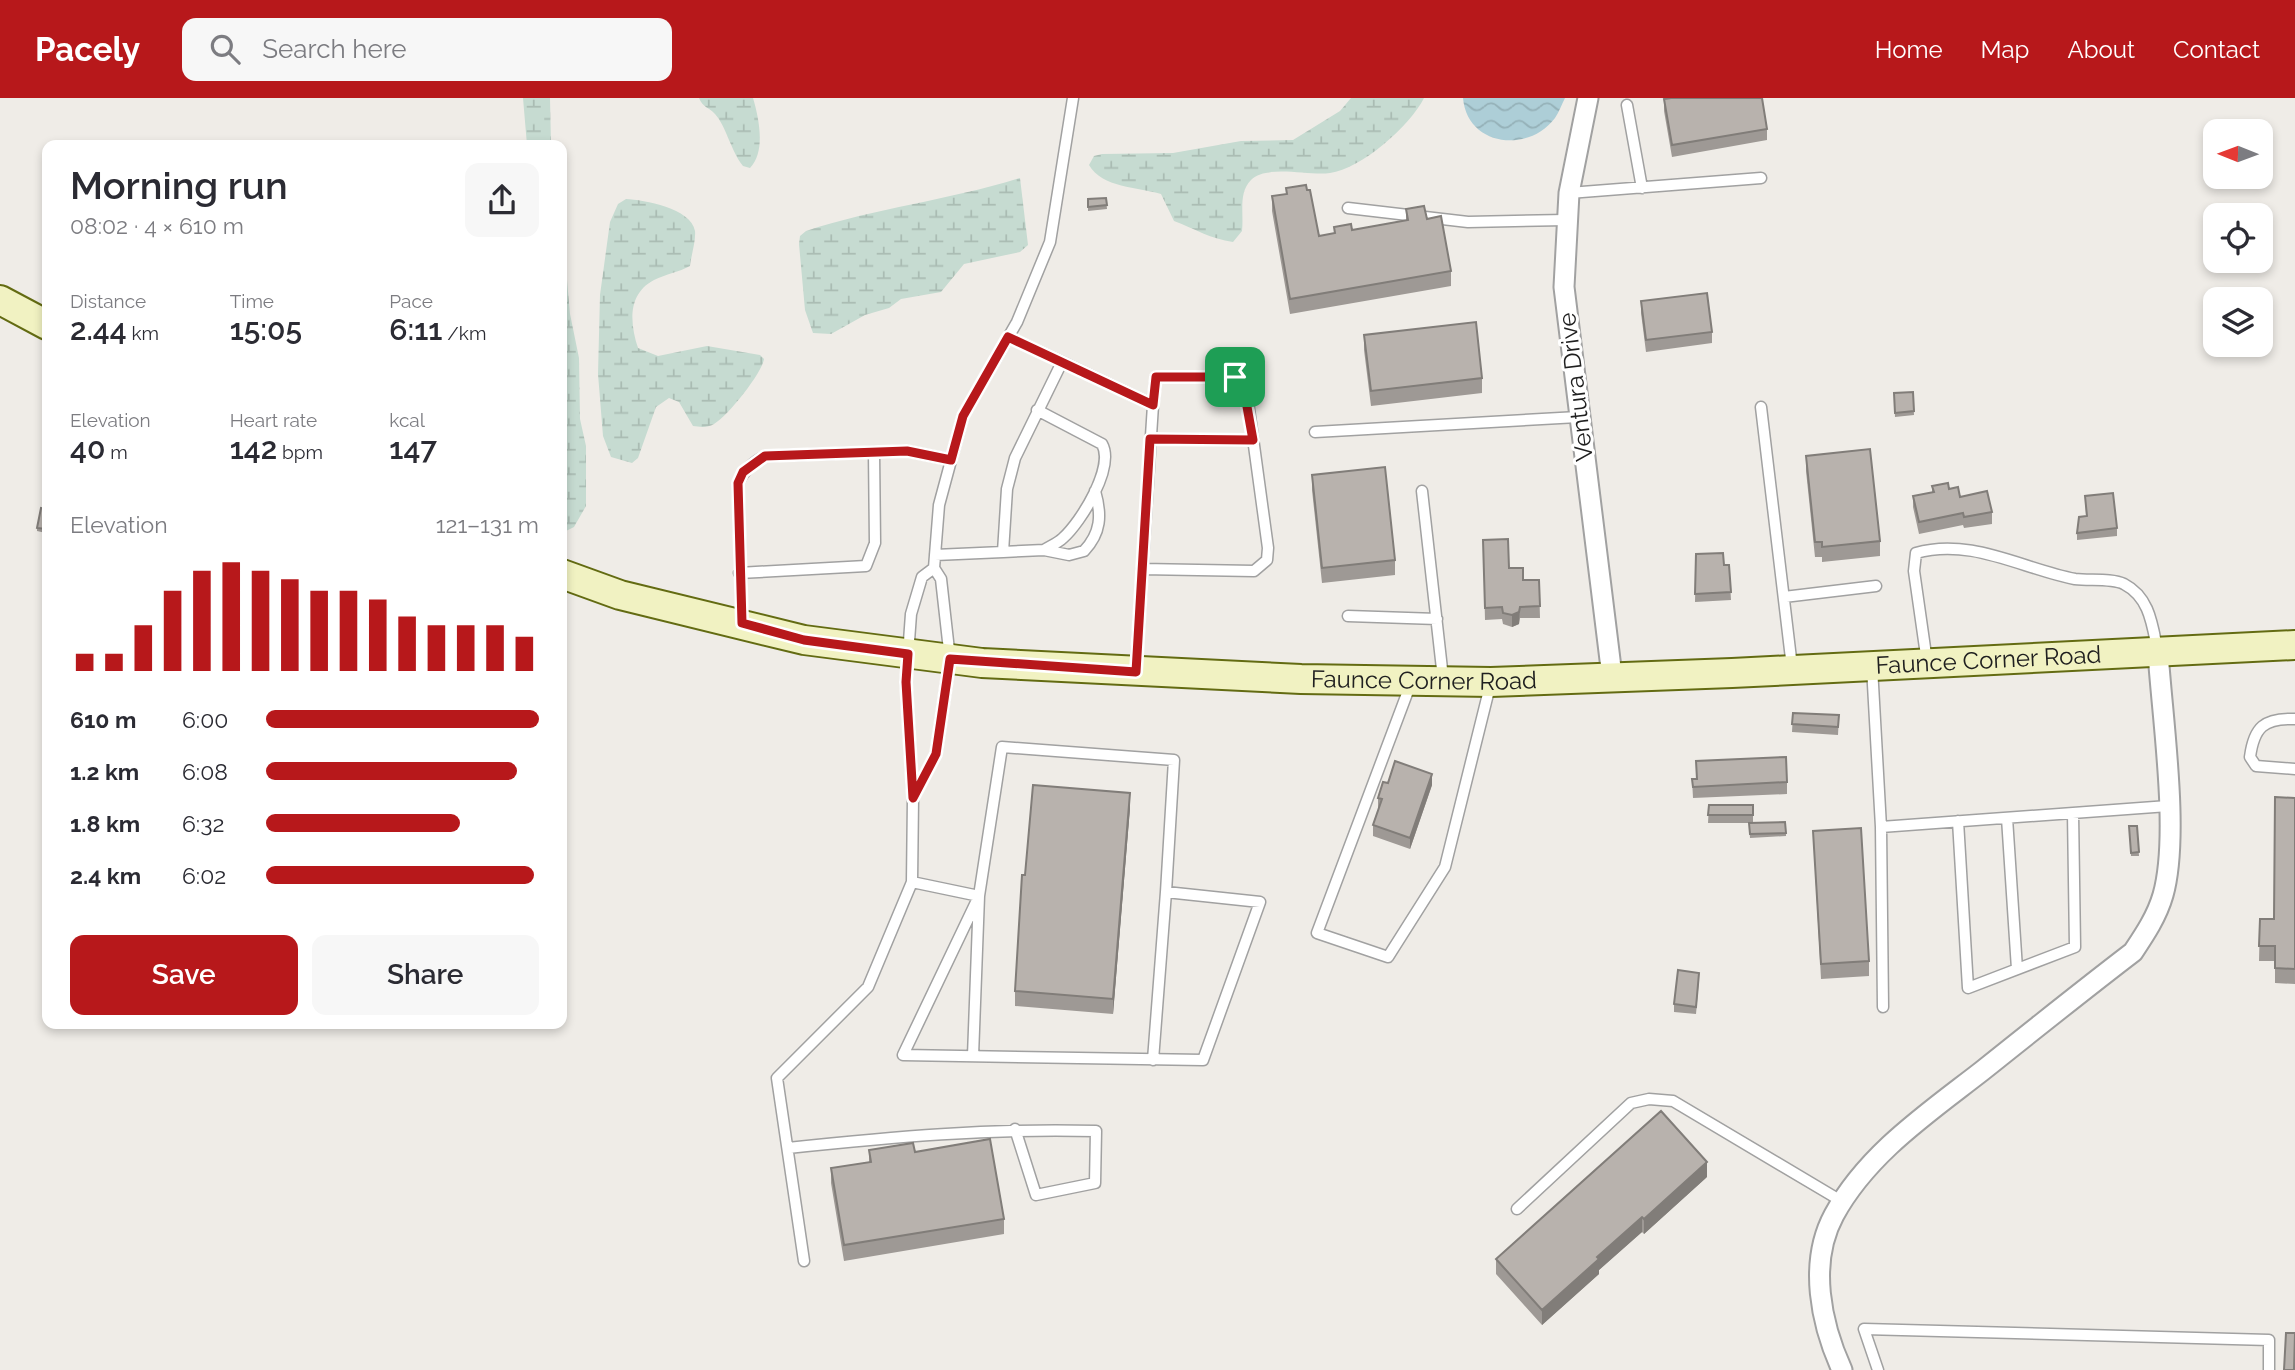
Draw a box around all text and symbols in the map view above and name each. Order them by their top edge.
search box [182,18,672,81]
text: Pacely [35,30,140,69]
icon: search [206,30,244,68]
text: Search here [262,34,407,64]
text: Home [1875,35,1943,64]
text: Map [1981,35,2029,64]
text: About [2067,35,2135,64]
text: Contact [2173,35,2260,64]
north arrow [2203,119,2273,189]
map controls [2203,119,2273,357]
text: Morning run [70,163,288,208]
button: share [465,163,539,237]
button: locate [2203,203,2273,273]
text: 08:02 · 4 × 610 m [70,212,244,239]
button: layers [2203,287,2273,357]
text: Distance [70,290,146,312]
text: Time [230,290,274,312]
text: Pace [389,290,433,312]
street label: Ventura Drive [1552,311,1599,463]
text: 2.44 [70,312,127,347]
text: 15:05 [230,312,302,347]
text: 6:11 [389,312,443,347]
text: km [127,322,159,344]
text: /km [443,322,486,344]
pin [1205,347,1265,407]
icon: arrive [1216,358,1254,396]
text: Elevation [70,409,151,431]
text: Heart rate [230,409,317,431]
text: kcal [389,409,425,431]
text: 40 [70,431,105,466]
text: 142 [230,431,277,466]
text: 147 [389,431,437,466]
text: m [105,441,128,463]
text: bpm [277,441,323,463]
text: Elevation [70,511,168,538]
text: 121–131 m [436,511,539,538]
street label: Faunce Corner Road [1875,640,2102,680]
street label: Faunce Corner Road [1311,664,1538,696]
text: 610 m [70,706,136,733]
text: 6:00 [182,706,228,733]
text: 1.2 km [70,758,139,785]
text: 6:08 [182,758,228,785]
text: 1.8 km [70,810,140,837]
text: 6:32 [182,810,224,837]
text: 2.4 km [70,862,141,889]
text: 6:02 [182,862,226,889]
button: Save [70,935,298,1015]
button: Share [312,935,539,1015]

